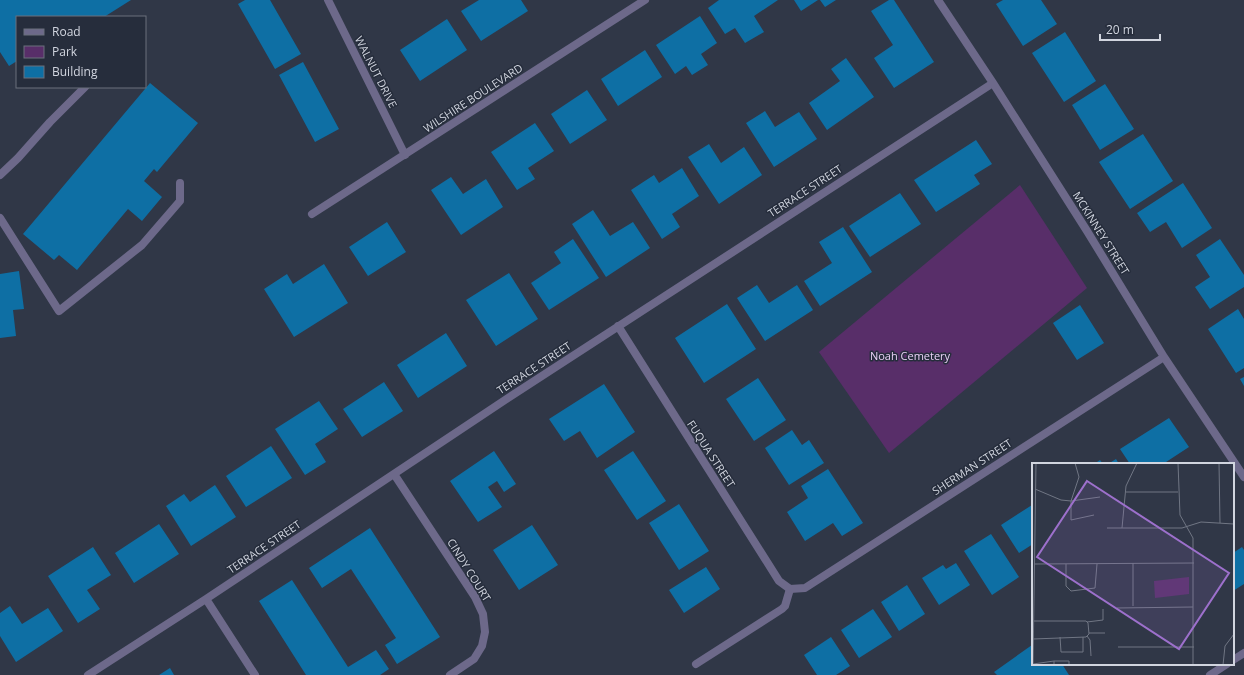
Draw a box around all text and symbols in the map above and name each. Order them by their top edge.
legend [16,16,146,88]
scale bar [1100,16,1160,42]
text: 20 m [1106,21,1134,38]
text: Road [52,23,81,40]
street label: WALNUT DRIVE [352,33,401,110]
text: Park [52,43,78,60]
street label: WILSHIRE BOULEVARD [420,60,525,135]
text: Building [52,63,98,80]
street label: TERRACE STREET [765,161,845,220]
street label: MCKINNEY STREET [1070,188,1133,277]
street label: TERRACE STREET [494,338,574,397]
park label: Noah Cemetery [870,348,951,363]
street label: FUQUA STREET [684,417,739,490]
street label: SHERMAN STREET [929,435,1014,498]
inset map [1032,463,1234,665]
street label: TERRACE STREET [224,516,303,577]
street label: CINDY COURT [444,535,495,604]

